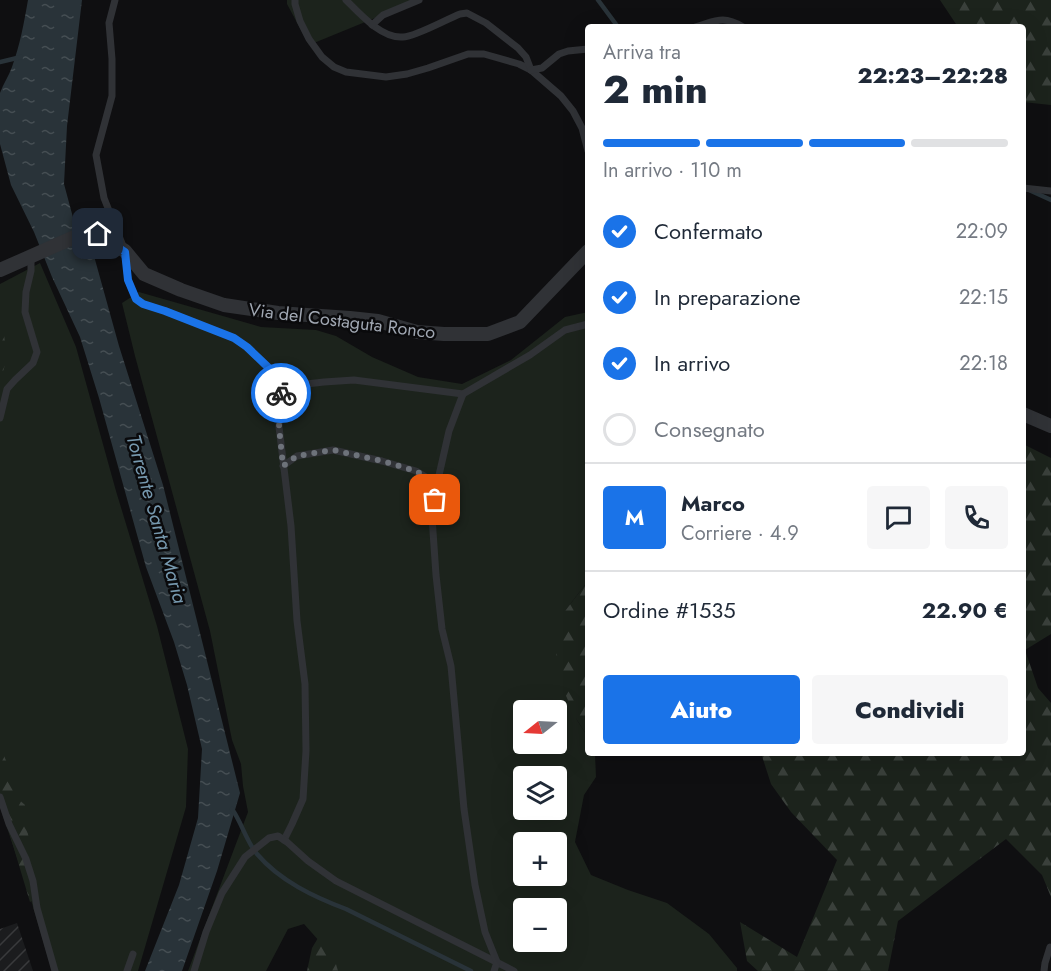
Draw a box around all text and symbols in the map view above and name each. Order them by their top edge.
text: Arriva tra [603,38,681,67]
text: 22:23–22:28 [858,59,1008,91]
text: 2 min [603,61,708,118]
text: In arrivo · 110 m [603,156,742,185]
pin [72,208,123,259]
icon: check [603,215,636,248]
text: Confermato [654,215,763,247]
icon: home [81,217,114,250]
text: 22:09 [956,217,1008,246]
icon: check [603,281,636,314]
text: In preparazione [654,281,801,313]
text: 22:15 [959,283,1008,312]
street label: Via del Costaguta Ronco [247,297,437,345]
icon: check [603,347,636,380]
text: In arrivo [654,347,730,379]
text: 22:18 [959,349,1008,378]
courier [251,363,311,423]
icon: bike [265,377,298,410]
text: Consegnato [654,413,765,445]
water label: Torrente Santa Maria [119,431,195,607]
pin [409,474,460,525]
icon: bag [418,483,451,516]
button: chat [867,486,930,549]
button: phone [945,486,1008,549]
text: Marco [681,487,745,519]
text: M [625,501,644,533]
text: Corriere · 4.9 [681,519,799,548]
text: Ordine #1535 [603,594,736,626]
text: 22.90 € [922,594,1008,626]
button: Aiuto [603,675,800,744]
button: Condividi [812,675,1008,744]
north arrow [513,700,567,754]
map controls [513,700,567,952]
button: layers [513,766,567,820]
button: + [513,832,567,886]
button: − [513,898,567,952]

